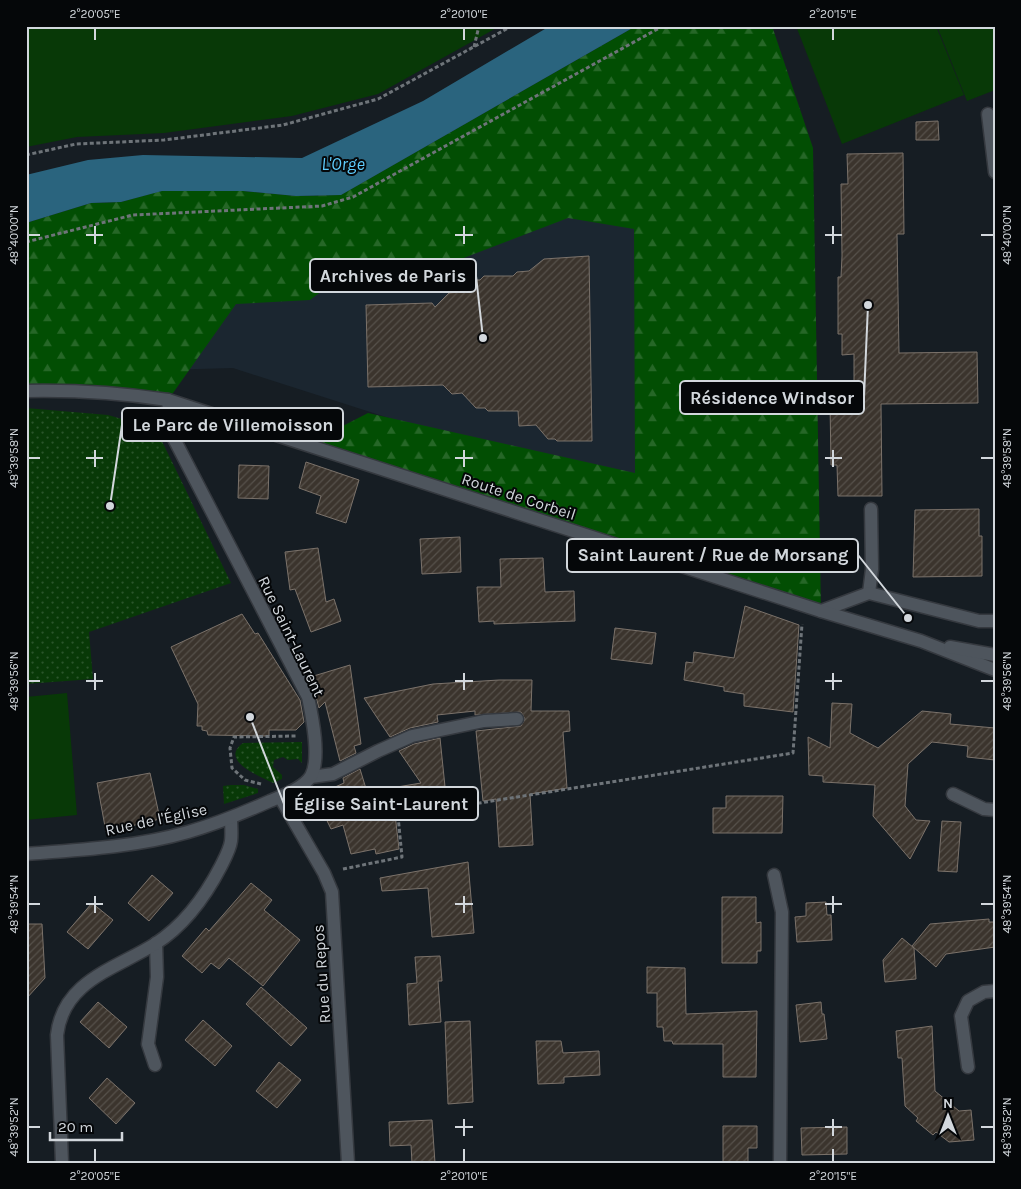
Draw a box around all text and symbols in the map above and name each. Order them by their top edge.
text: 2°20'05"E [69,7,121,21]
text: 2°20'10"E [440,7,488,21]
text: 2°20'15"E [809,7,857,21]
water label: L'Orge [321,153,365,175]
text: 48°40'00"N [7,205,21,265]
text: 48°40'00"N [1000,205,1014,265]
callout: Archives de Paris [310,259,476,292]
text: Archives de Paris [320,265,466,287]
callout: Résidence Windsor [680,381,864,414]
text: Résidence Windsor [690,387,854,409]
callout: Le Parc de Villemoisson [122,408,343,441]
text: Le Parc de Villemoisson [132,414,334,436]
text: 48°39'58"N [7,428,21,488]
text: 48°39'58"N [1000,428,1014,488]
street label: Route de Corbeil [459,469,578,524]
callout: Saint Laurent / Rue de Morsang [567,539,858,572]
text: Saint Laurent / Rue de Morsang [578,544,849,566]
street label: Rue Saint-Laurent [254,573,329,700]
text: 48°39'56"N [7,651,21,711]
text: 48°39'56"N [1000,651,1014,711]
callout: Église Saint-Laurent [284,787,478,820]
text: Église Saint-Laurent [294,792,468,815]
street label: Rue de l'Église [103,799,209,840]
text: 48°39'54"N [7,874,21,934]
text: 48°39'54"N [1000,874,1014,934]
street label: Rue du Repos [309,924,334,1024]
north arrow [924,1092,974,1142]
text: N [943,1095,953,1112]
text: 48°39'52"N [7,1097,21,1157]
text: 48°39'52"N [1000,1097,1014,1157]
scale bar [50,1109,122,1141]
text: 20 m [58,1118,93,1136]
text: 2°20'05"E [69,1169,121,1183]
text: 2°20'10"E [440,1169,488,1183]
text: 2°20'15"E [809,1169,857,1183]

